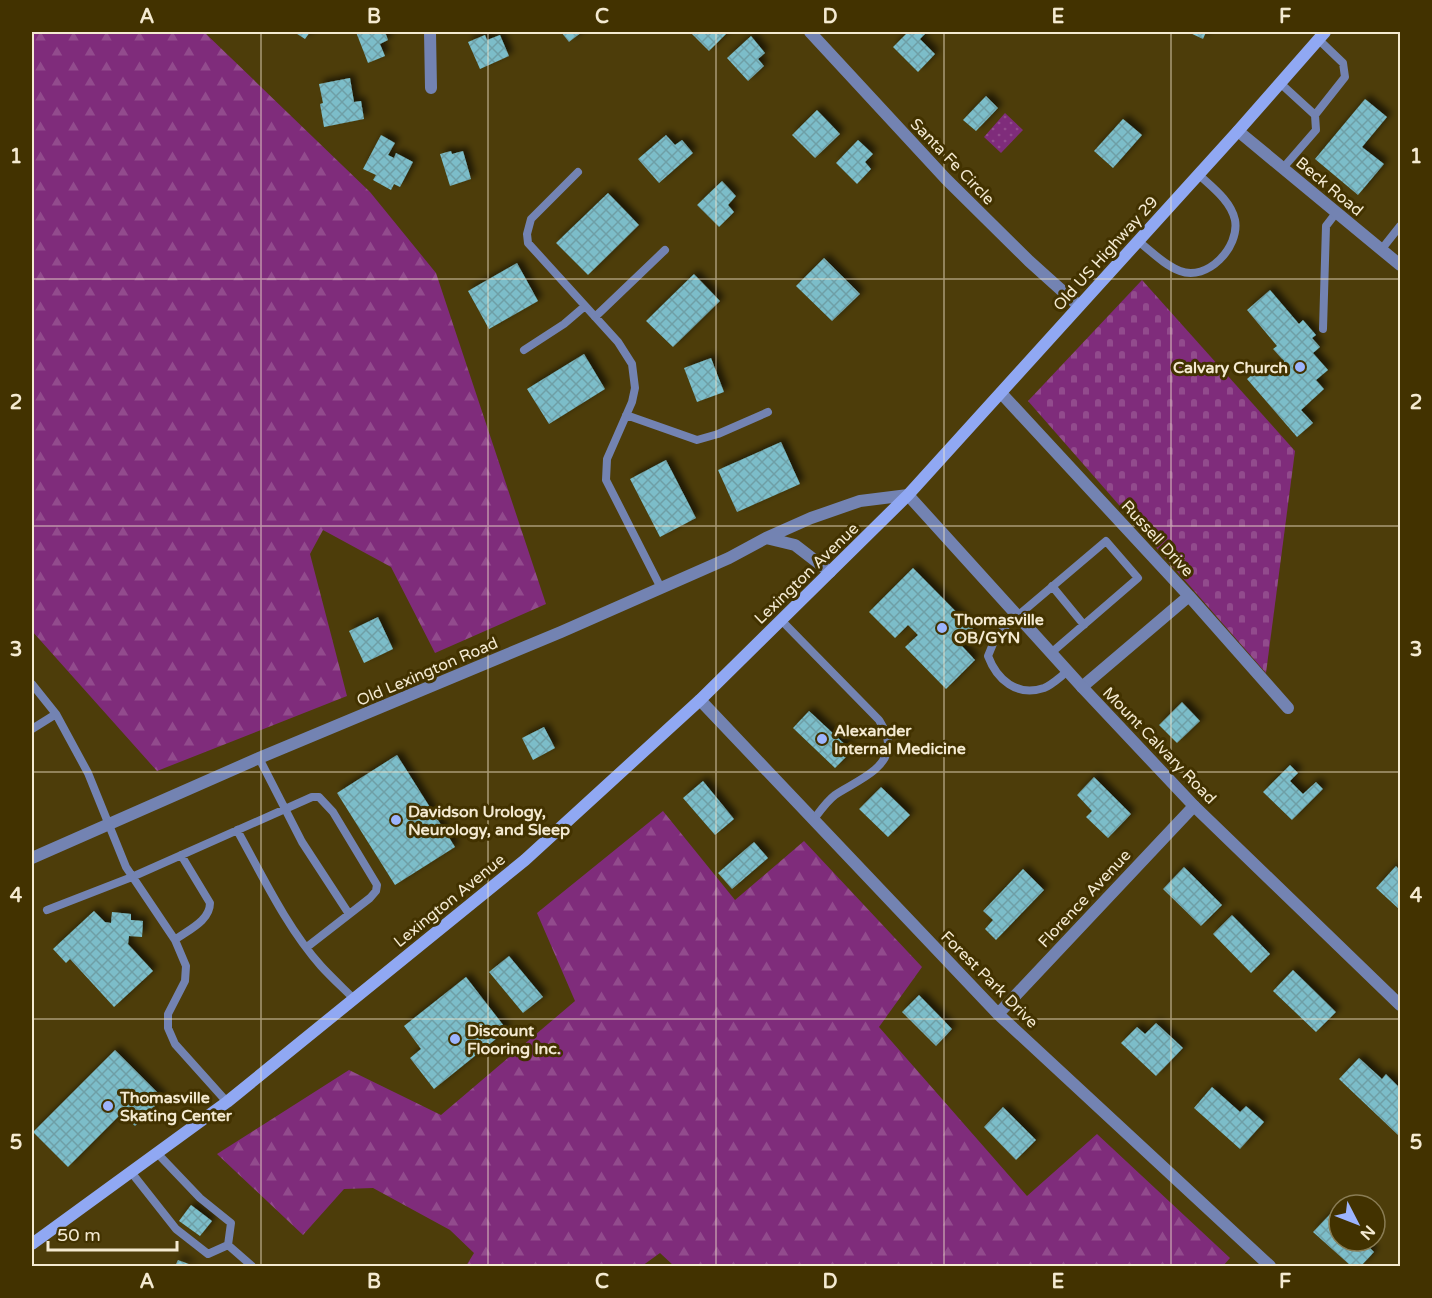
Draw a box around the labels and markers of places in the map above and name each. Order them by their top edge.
place label: Calvary Church [1173,358,1288,378]
marker: Calvary Church [1293,360,1307,374]
place label: Thomasville OB/GYN [953,610,1044,648]
marker: Thomasville OB/GYN [935,621,949,635]
place label: Alexander Internal Medicine [834,721,966,759]
marker: Alexander Internal Medicine [815,732,829,746]
place label: Davidson Urology, Neurology, and Sleep [408,802,570,840]
marker: Davidson Urology, Neurology, and Sleep [389,813,403,827]
place label: Discount Flooring Inc. [467,1021,561,1059]
marker: Discount Flooring Inc. [448,1032,462,1046]
place label: Thomasville Skating Center [119,1088,233,1126]
marker: Thomasville Skating Center [101,1099,115,1113]

